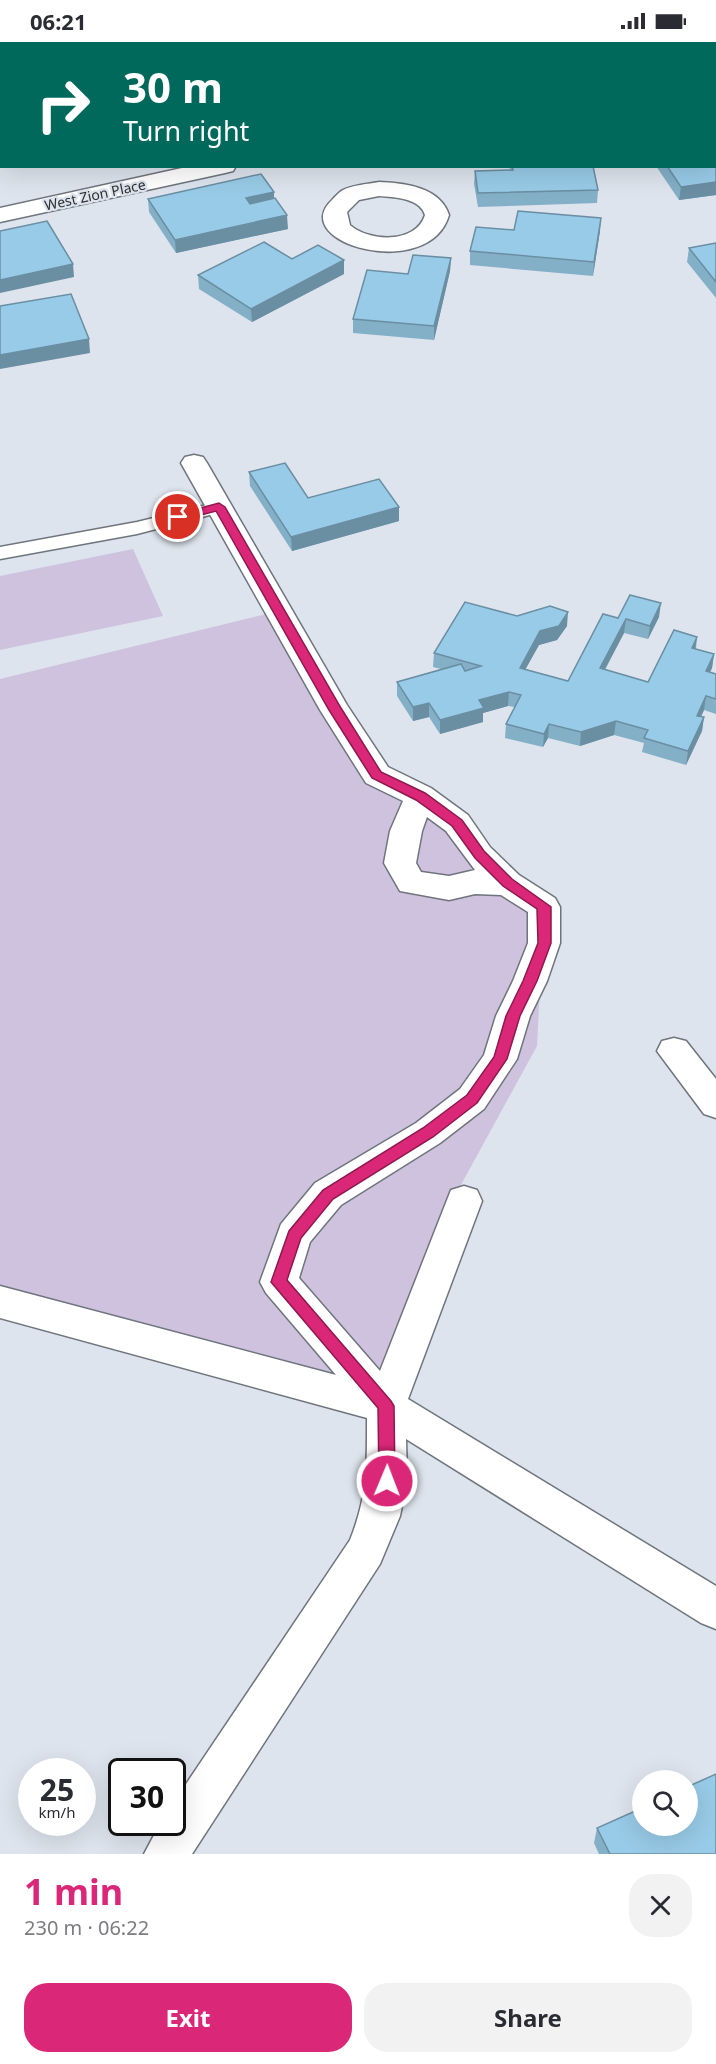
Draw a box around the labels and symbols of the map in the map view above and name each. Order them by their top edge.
street label: West Zion Place [43,174,147,215]
pin [152,491,203,542]
position arrow [355,1449,419,1513]
speed limit sign: 30 [108,1758,186,1836]

